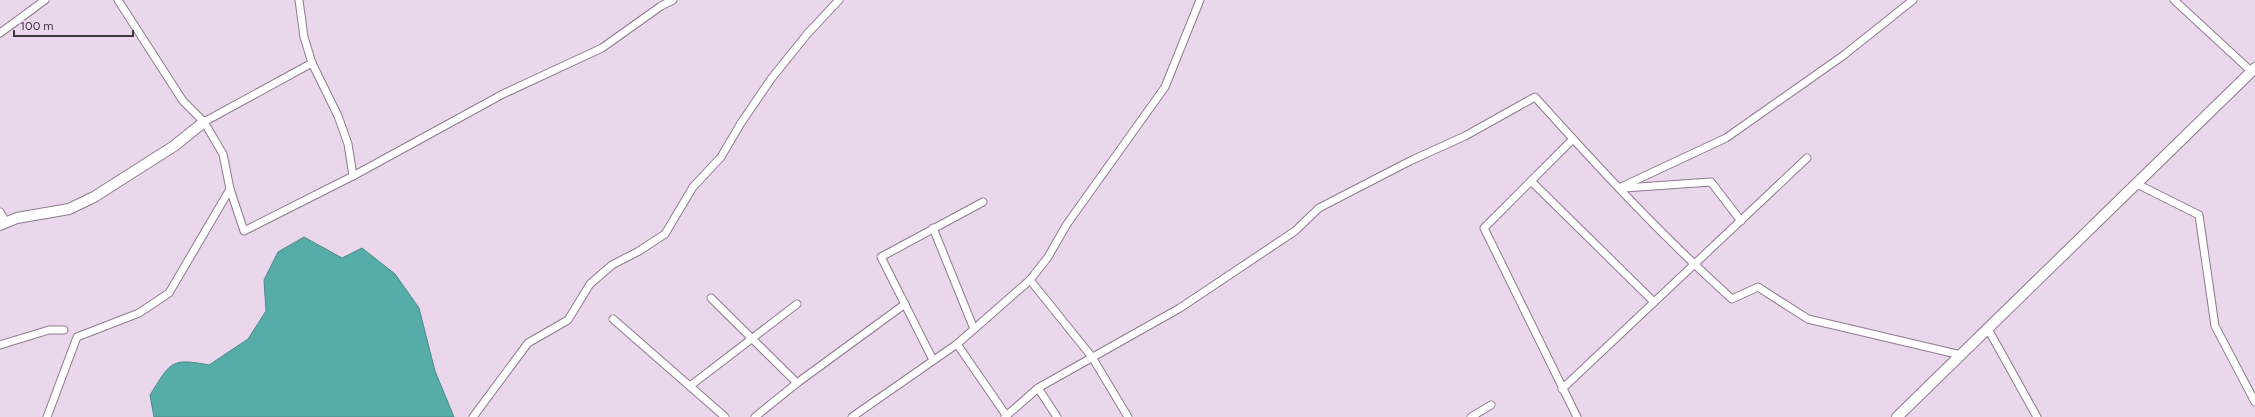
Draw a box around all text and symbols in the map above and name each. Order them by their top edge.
scale bar [14,12,133,38]
text: 100 m [20,19,54,33]

